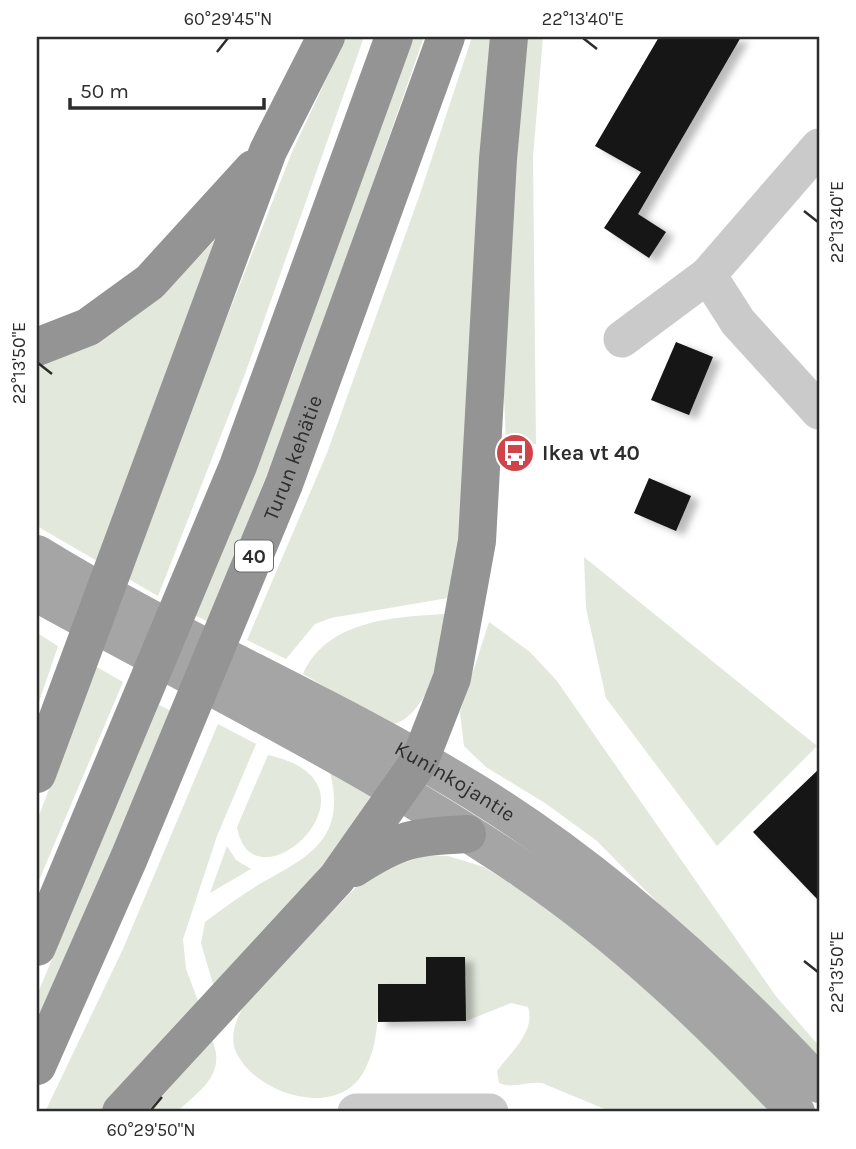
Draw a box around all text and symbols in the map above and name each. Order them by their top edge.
text: 60°29'45"N [184,8,272,30]
text: 22°13'40"E [542,8,624,30]
scale bar [70,66,264,110]
text: 50 m [80,79,129,103]
text: 22°13'40"E [826,181,848,263]
text: 22°13'50"E [8,322,30,404]
street label: Turun kehätie [258,392,327,524]
bus stop icon: Ikea vt 40 [494,432,536,474]
place label: Ikea vt 40 [542,441,640,465]
road number: 40 [235,540,273,572]
street label: Kuninkojantie [391,736,520,827]
text: 22°13'50"E [826,931,848,1013]
text: 60°29'50"N [106,1119,196,1141]

